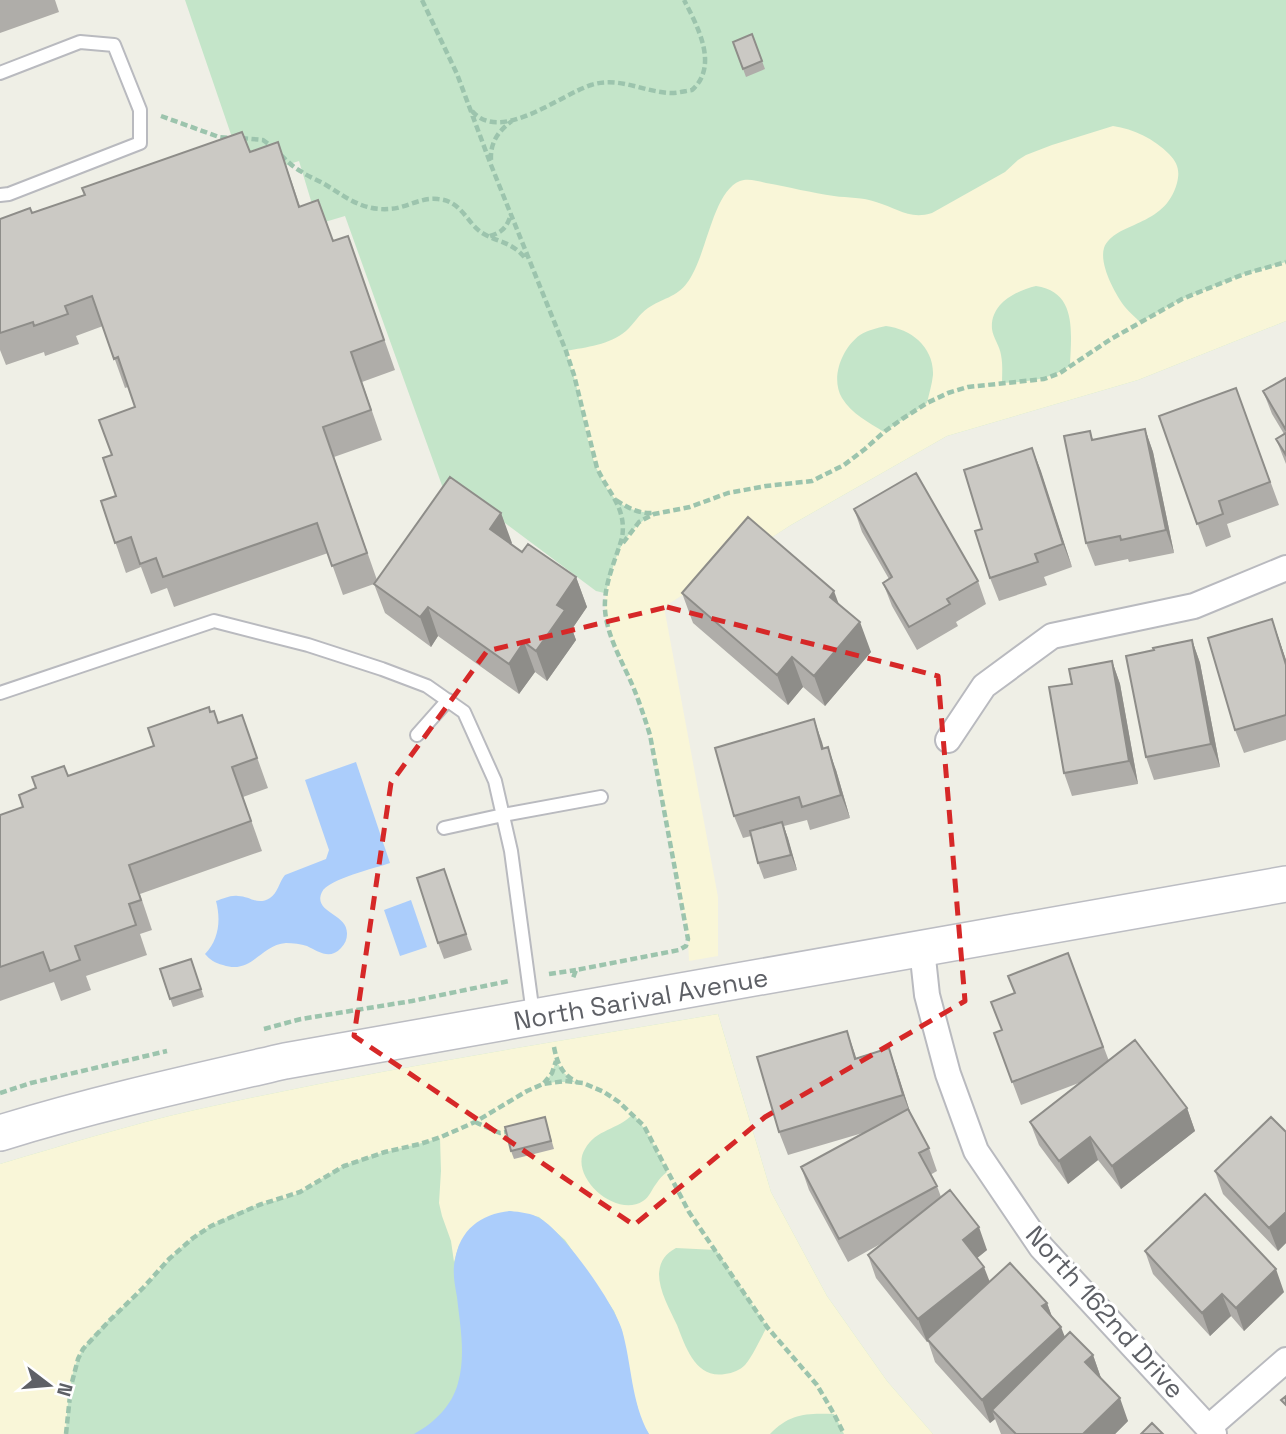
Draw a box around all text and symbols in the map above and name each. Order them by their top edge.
street label: North Sarival Avenue [511,960,771,1038]
street label: North 162nd Drive [1018,1218,1192,1406]
north arrow [14,1350,84,1420]
text: N [51,1380,79,1399]

